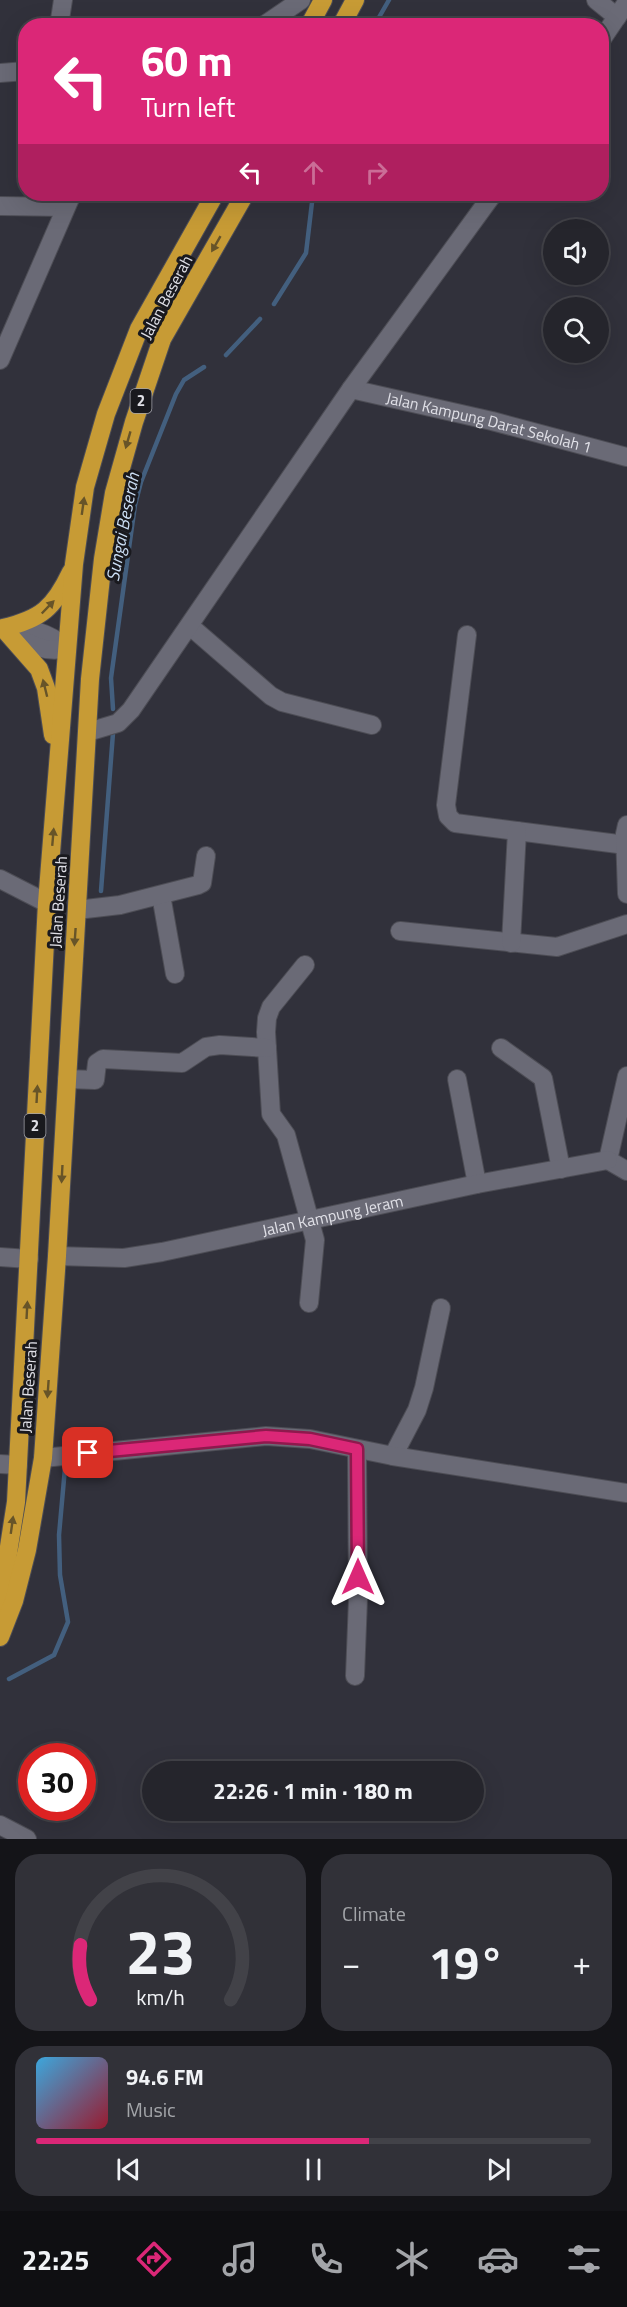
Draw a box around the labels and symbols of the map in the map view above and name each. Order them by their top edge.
one-way arrow [211,236,222,252]
street label: Jalan Beserah [134,251,198,343]
street label: Jalan Kampung Darat Sekolah 1 [384,385,595,459]
road number: 2 [130,389,152,413]
one-way arrow [123,432,132,450]
water label: Sungai Beserah [99,469,146,584]
one-way arrow [78,497,87,516]
one-way arrow [41,600,55,615]
one-way arrow [40,679,50,697]
one-way arrow [48,827,57,846]
street label: Jalan Beserah [43,855,73,949]
one-way arrow [71,928,80,947]
one-way arrow [32,1085,41,1104]
road number: 2 [24,1114,46,1138]
one-way arrow [57,1164,66,1183]
street label: Jalan Kampung Jeram [260,1188,405,1242]
one-way arrow [22,1300,31,1319]
street label: Jalan Beserah [13,1340,43,1434]
one-way arrow [43,1380,53,1399]
pin [62,1427,113,1478]
one-way arrow [8,1516,17,1535]
position arrow [326,1545,390,1609]
speed limit sign: 30 [18,1743,96,1821]

